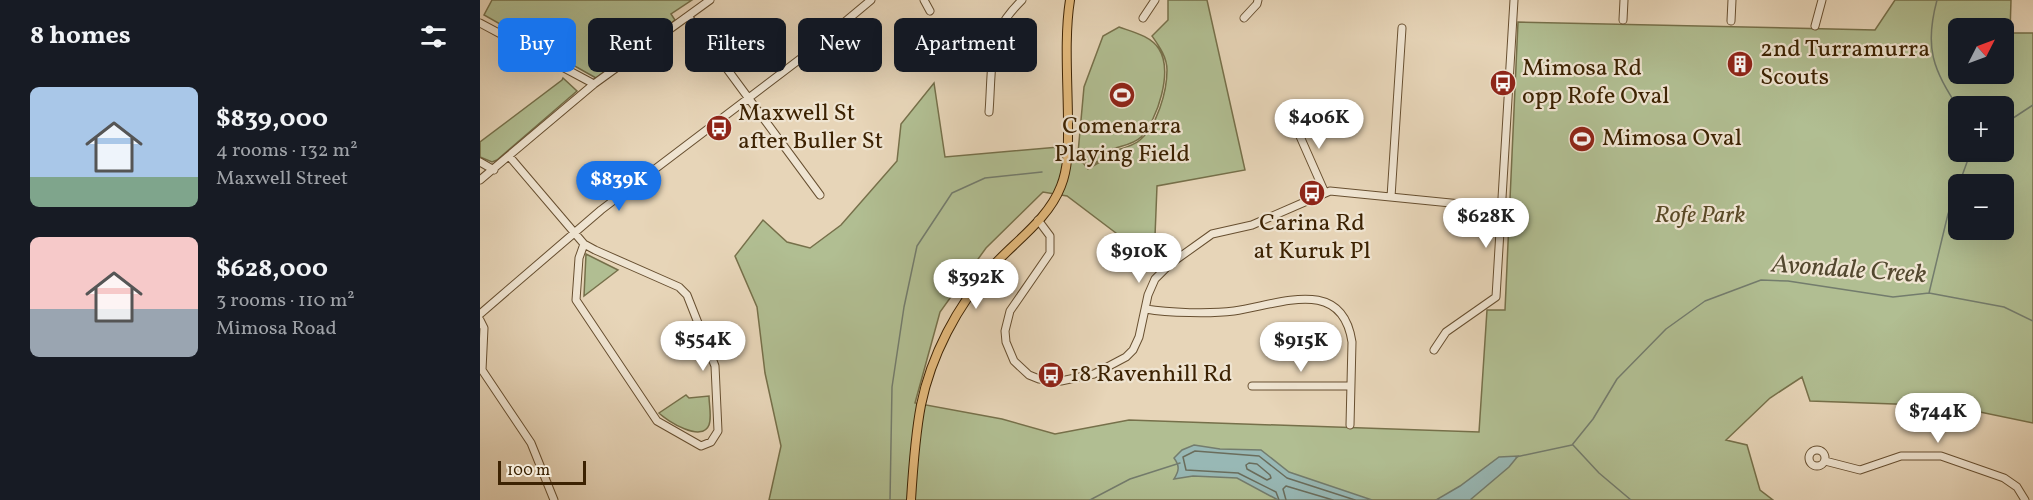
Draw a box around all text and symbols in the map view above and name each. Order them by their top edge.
text: 8 homes [30,18,131,54]
chip: Buy [498,18,576,72]
chip: Rent [588,18,673,72]
chip: Filters [685,18,786,72]
chip: New [798,18,882,72]
chip: Apartment [894,18,1037,72]
north arrow [1948,18,2014,84]
map controls [1948,18,2014,240]
icon: filters [417,20,450,53]
place label: 2nd Turramurra Scouts [1760,33,1930,95]
building icon: 2nd Turramurra Scouts [1725,49,1755,79]
place label: Mimosa Rd opp Rofe Oval [1522,52,1670,114]
bus stop icon: Mimosa Rd opp Rofe Oval [1488,68,1518,98]
sports icon: Comenarra Playing Field [1107,80,1137,110]
button: + [1948,96,2014,162]
place label: Maxwell St after Buller St [738,97,883,159]
pin: $406K [1277,99,1361,150]
text: $839,000 [216,101,328,137]
text: $406K [1289,104,1349,132]
place label: Comenarra Playing Field [1054,110,1190,172]
icon: home [78,111,150,183]
bus stop icon: Maxwell St after Buller St [704,113,734,143]
place label: Mimosa Oval [1602,122,1742,156]
sports icon: Mimosa Oval [1567,124,1597,154]
text: 4 rooms · 132 m² [216,137,358,165]
pin: $839K [577,161,661,212]
text: Maxwell Street [216,165,348,193]
text: $839K [590,166,648,194]
button: − [1948,174,2014,240]
bus stop icon: Carina Rd at Kuruk Pl [1297,178,1327,208]
pin: $628K [1444,198,1528,249]
park label: Rofe Park [1655,199,1745,233]
text: $628K [1457,203,1515,231]
place label: Carina Rd at Kuruk Pl [1253,207,1371,269]
pin: $910K [1097,233,1181,284]
text: $910K [1110,238,1168,266]
water label: Avondale Creek [1769,247,1928,293]
text: $628,000 [216,251,328,287]
pin: $392K [934,259,1018,310]
icon: home [78,261,150,333]
text: $392K [948,264,1004,292]
text: 3 rooms · 110 m² [216,287,355,315]
text: Mimosa Road [216,315,337,343]
pin: $554K [661,321,745,372]
pin: $915K [1259,322,1343,373]
text: $554K [675,326,732,354]
text: $915K [1274,327,1328,355]
place label: 18 Ravenhill Rd [1070,358,1232,392]
bus stop icon: 18 Ravenhill Rd [1036,360,1066,390]
pin: $744K [1896,393,1980,444]
text: $744K [1909,398,1967,426]
scale bar [498,458,586,486]
text: 100 m [507,460,550,482]

